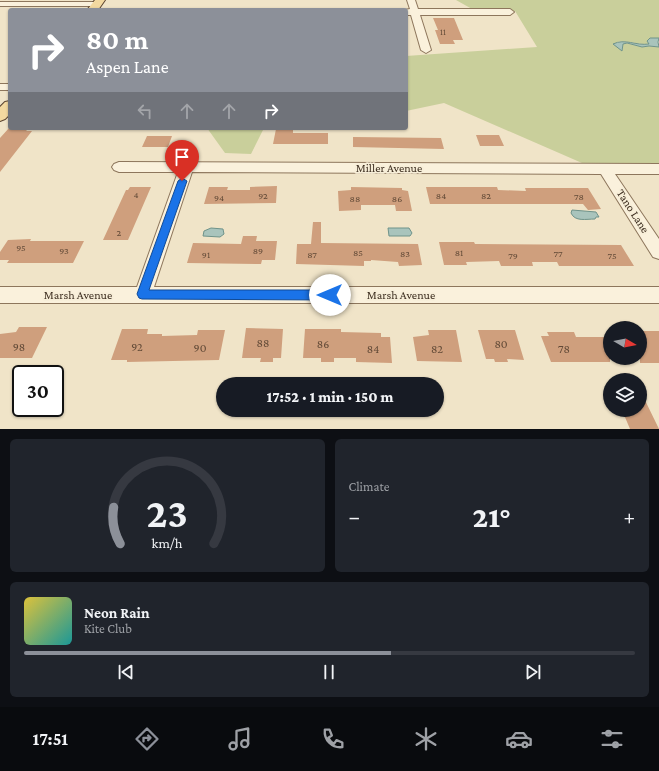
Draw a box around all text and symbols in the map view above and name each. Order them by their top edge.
icon: right [20,24,72,76]
text: 80 m [86,24,148,55]
house number: 11 [440,27,446,37]
text: Aspen Lane [86,57,169,77]
icon: left [134,100,156,122]
icon: ahead [176,100,198,122]
icon: ahead [218,100,240,122]
icon: right [260,100,282,122]
pin [165,140,199,181]
icon: arrive [171,146,193,168]
street label: Miller Avenue [356,161,422,175]
street label: Tano Lane [614,186,652,236]
house number: 4 [133,189,139,200]
house number: 92 [258,190,268,201]
house number: 84 [436,190,446,201]
house number: 82 [481,190,491,201]
house number: 78 [574,191,584,202]
house number: 94 [214,192,224,203]
house number: 88 [350,193,360,204]
house number: 86 [392,193,402,204]
house number: 2 [117,227,122,238]
house number: 95 [16,242,26,253]
house number: 93 [59,245,69,256]
house number: 89 [253,245,263,256]
house number: 85 [353,247,363,258]
house number: 81 [455,247,463,258]
house number: 83 [400,248,410,259]
house number: 77 [553,248,563,259]
house number: 91 [202,249,210,260]
house number: 87 [307,249,317,260]
house number: 79 [508,250,518,261]
house number: 75 [607,250,617,261]
position arrow [309,274,351,316]
street label: Marsh Avenue [44,288,112,302]
street label: Marsh Avenue [367,288,435,302]
north arrow [603,321,647,365]
map controls [603,321,647,417]
house number: 88 [257,336,269,350]
house number: 86 [317,337,329,351]
house number: 80 [494,337,508,351]
house number: 98 [13,340,25,354]
house number: 92 [131,340,143,354]
house number: 90 [194,341,207,355]
house number: 84 [367,342,379,356]
house number: 82 [431,342,443,356]
house number: 78 [558,342,570,356]
speed limit sign: 30 [12,365,64,417]
button: layers [603,373,647,417]
text: 17:52 · 1 min · 150 m [266,389,394,405]
text: Climate [349,479,389,494]
text: 23 [146,489,188,535]
text: 21° [472,500,511,533]
text: − [349,504,360,529]
text: + [623,504,635,529]
text: km/h [152,534,183,550]
text: Neon Rain [84,605,150,621]
text: Kite Club [84,621,132,636]
icon: previous [115,661,137,683]
icon: pause [318,661,340,683]
icon: next [522,661,544,683]
icon: directions [133,725,161,753]
icon: music [226,725,254,753]
icon: phone [319,725,347,753]
icon: climate [412,725,440,753]
icon: car [505,725,533,753]
icon: filters [598,725,626,753]
text: 17:51 [33,729,68,749]

